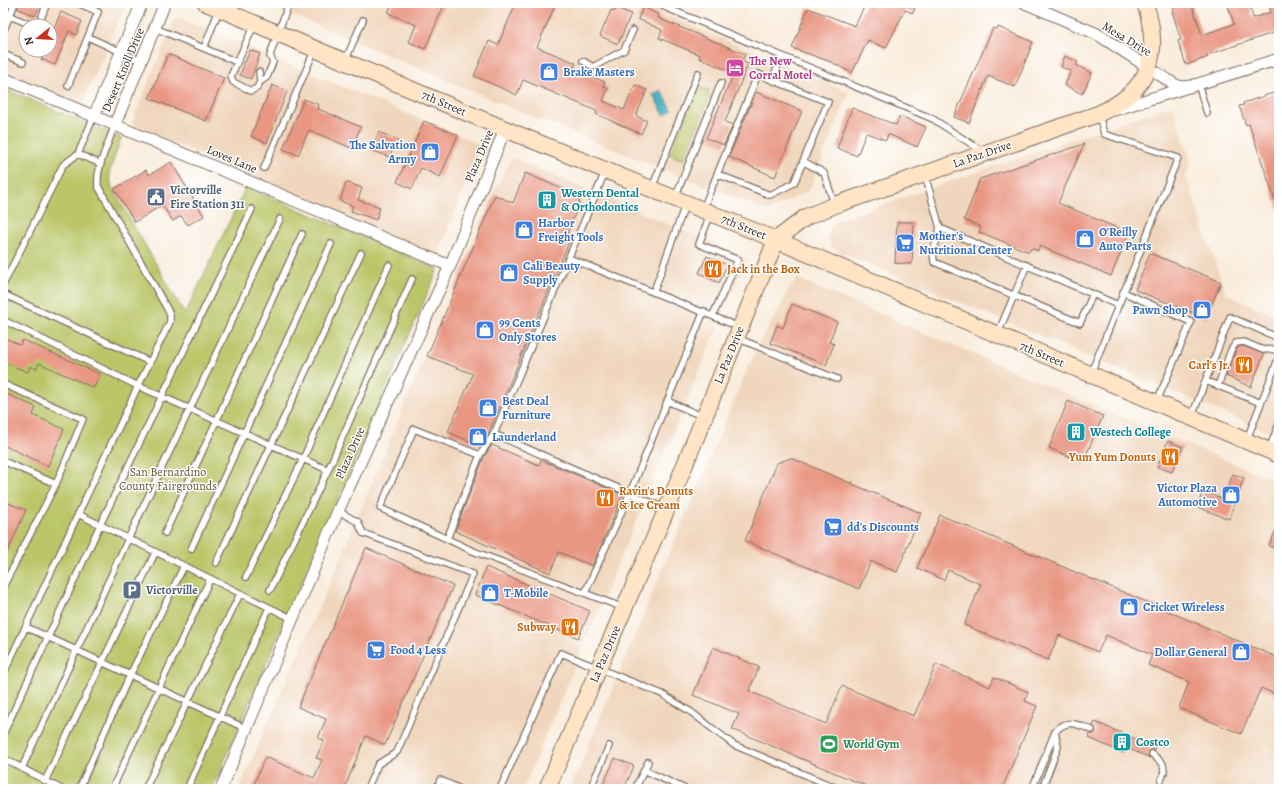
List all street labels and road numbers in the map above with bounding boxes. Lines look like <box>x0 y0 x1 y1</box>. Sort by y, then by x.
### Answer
street label: Mesa Drive <box>1099 18 1155 60</box>
street label: Desert Knoll Drive <box>98 25 148 115</box>
street label: 7th Street <box>419 86 469 120</box>
street label: Plaza Drive <box>461 127 497 185</box>
street label: La Paz Drive <box>951 137 1013 171</box>
street label: Loves Lane <box>204 141 260 177</box>
street label: 7th Street <box>719 211 769 243</box>
street label: La Paz Drive <box>710 324 748 386</box>
street label: 7th Street <box>1017 337 1067 371</box>
street label: Plaza Drive <box>331 424 369 482</box>
street label: La Paz Drive <box>586 623 624 685</box>

